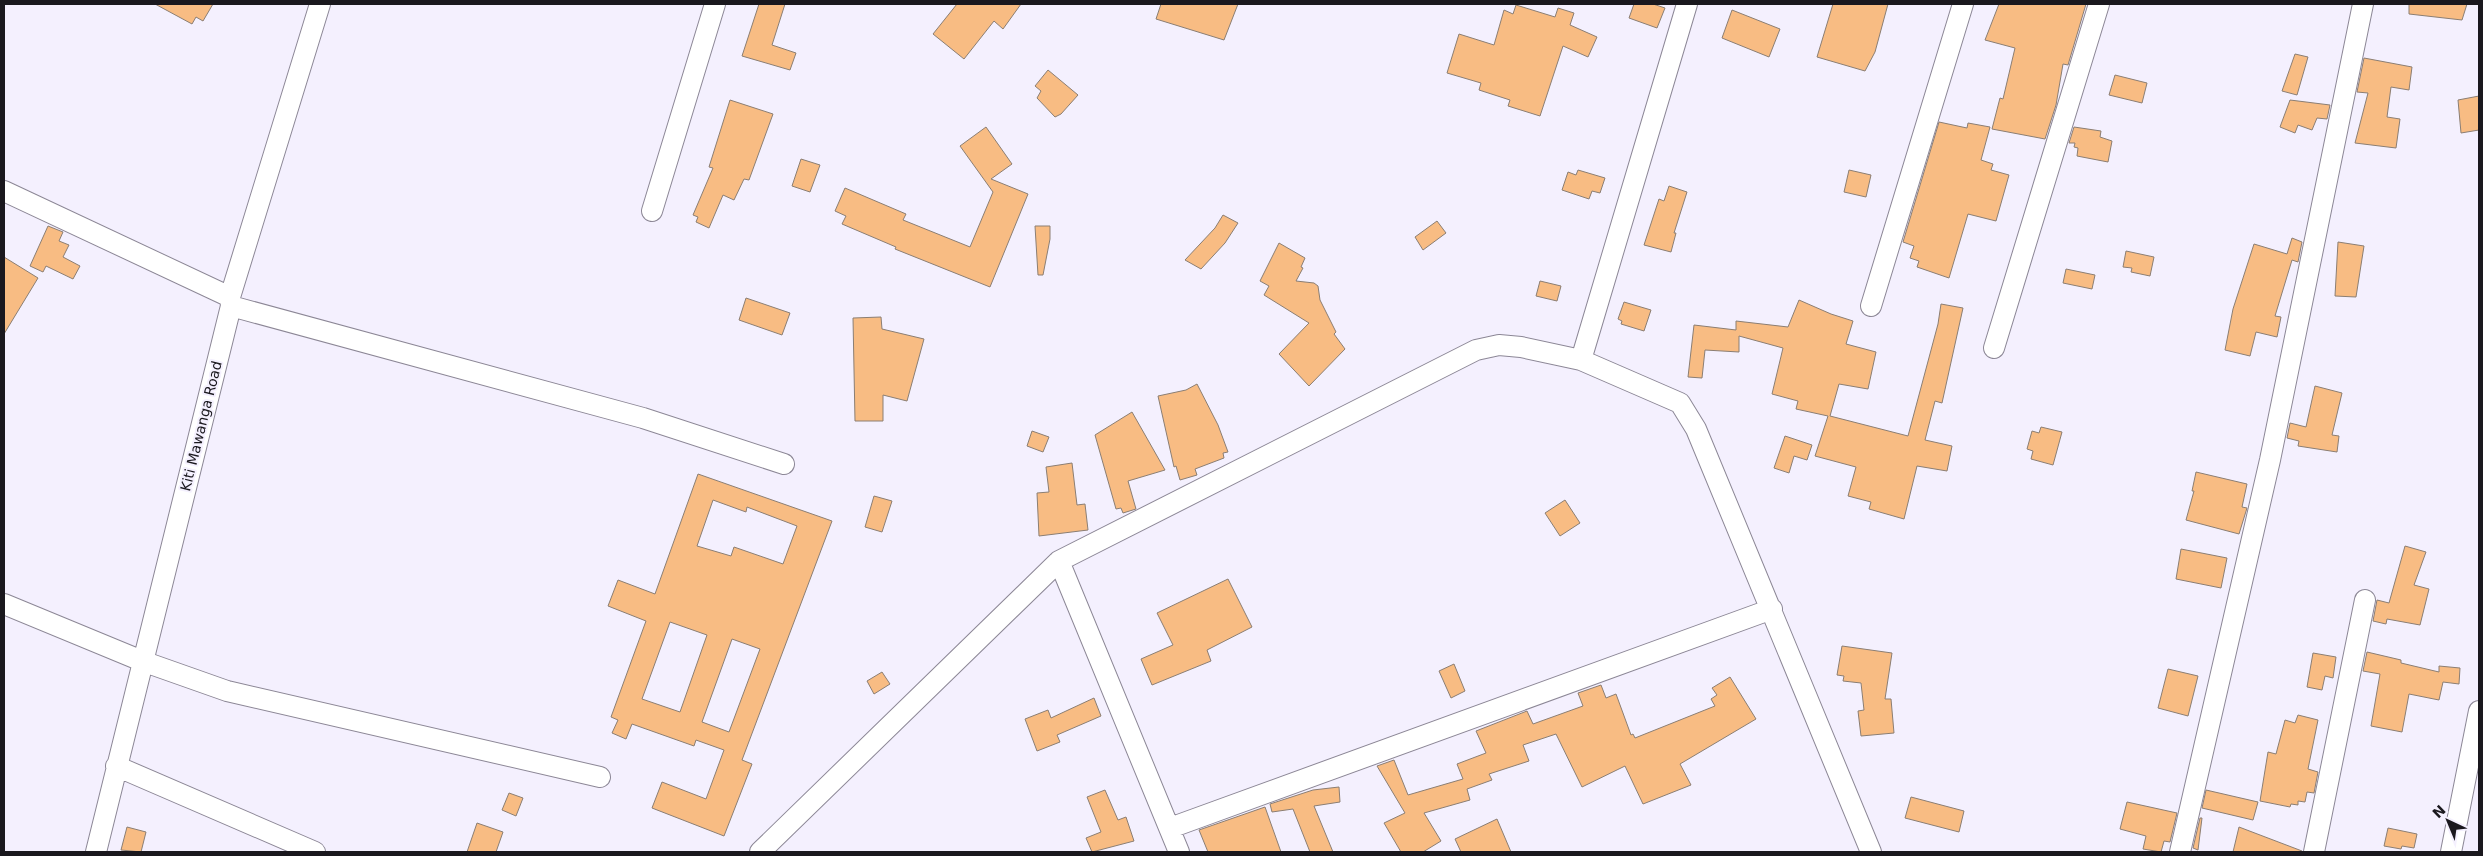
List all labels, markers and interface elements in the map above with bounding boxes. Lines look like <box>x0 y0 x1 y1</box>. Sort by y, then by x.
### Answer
street label: Kiti Mawanga Road <box>177 359 225 493</box>
north arrow <box>2423 796 2473 846</box>
text: N <box>2429 802 2449 821</box>

